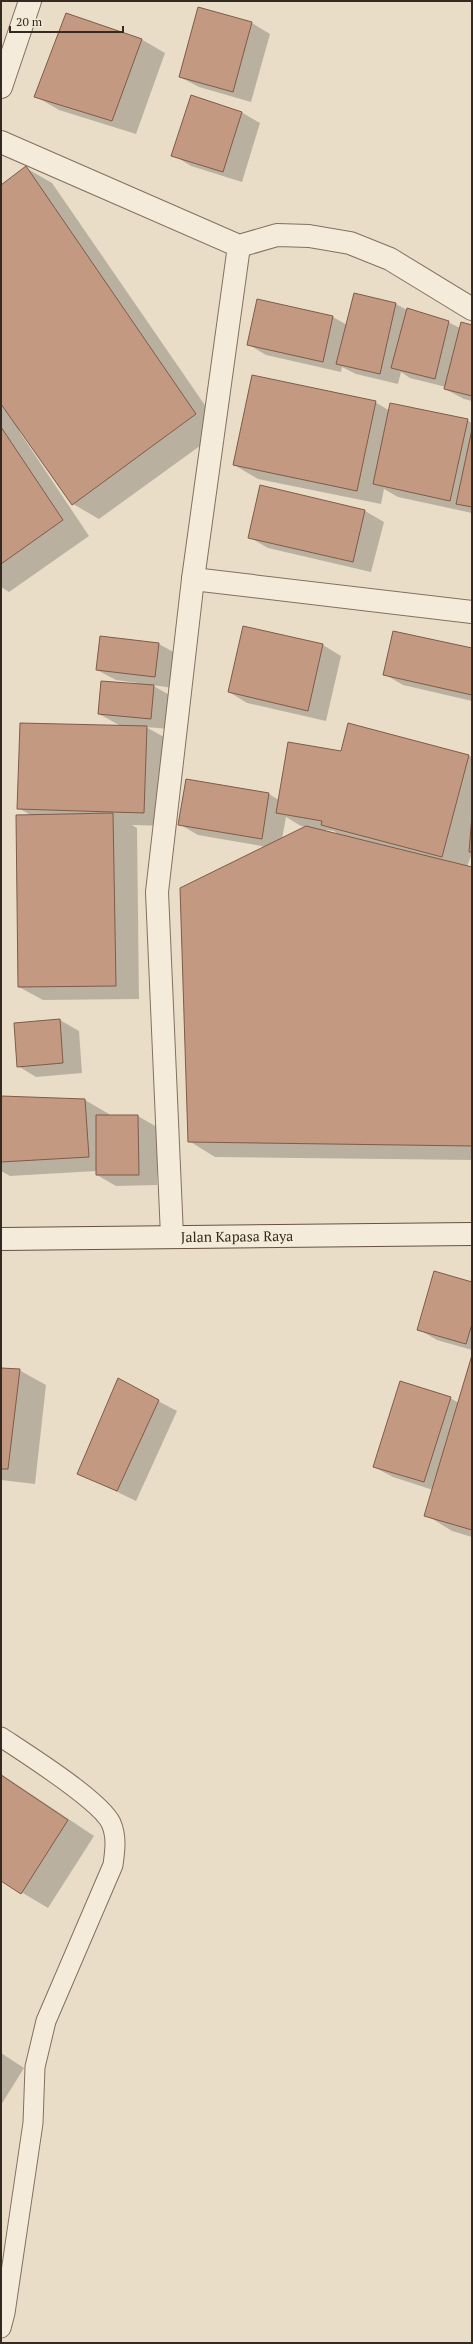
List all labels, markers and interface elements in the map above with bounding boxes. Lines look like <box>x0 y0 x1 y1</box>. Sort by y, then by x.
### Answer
scale bar <box>10 8 123 34</box>
text: 20 m <box>16 14 43 29</box>
street label: Jalan Kapasa Raya <box>181 1226 293 1246</box>

